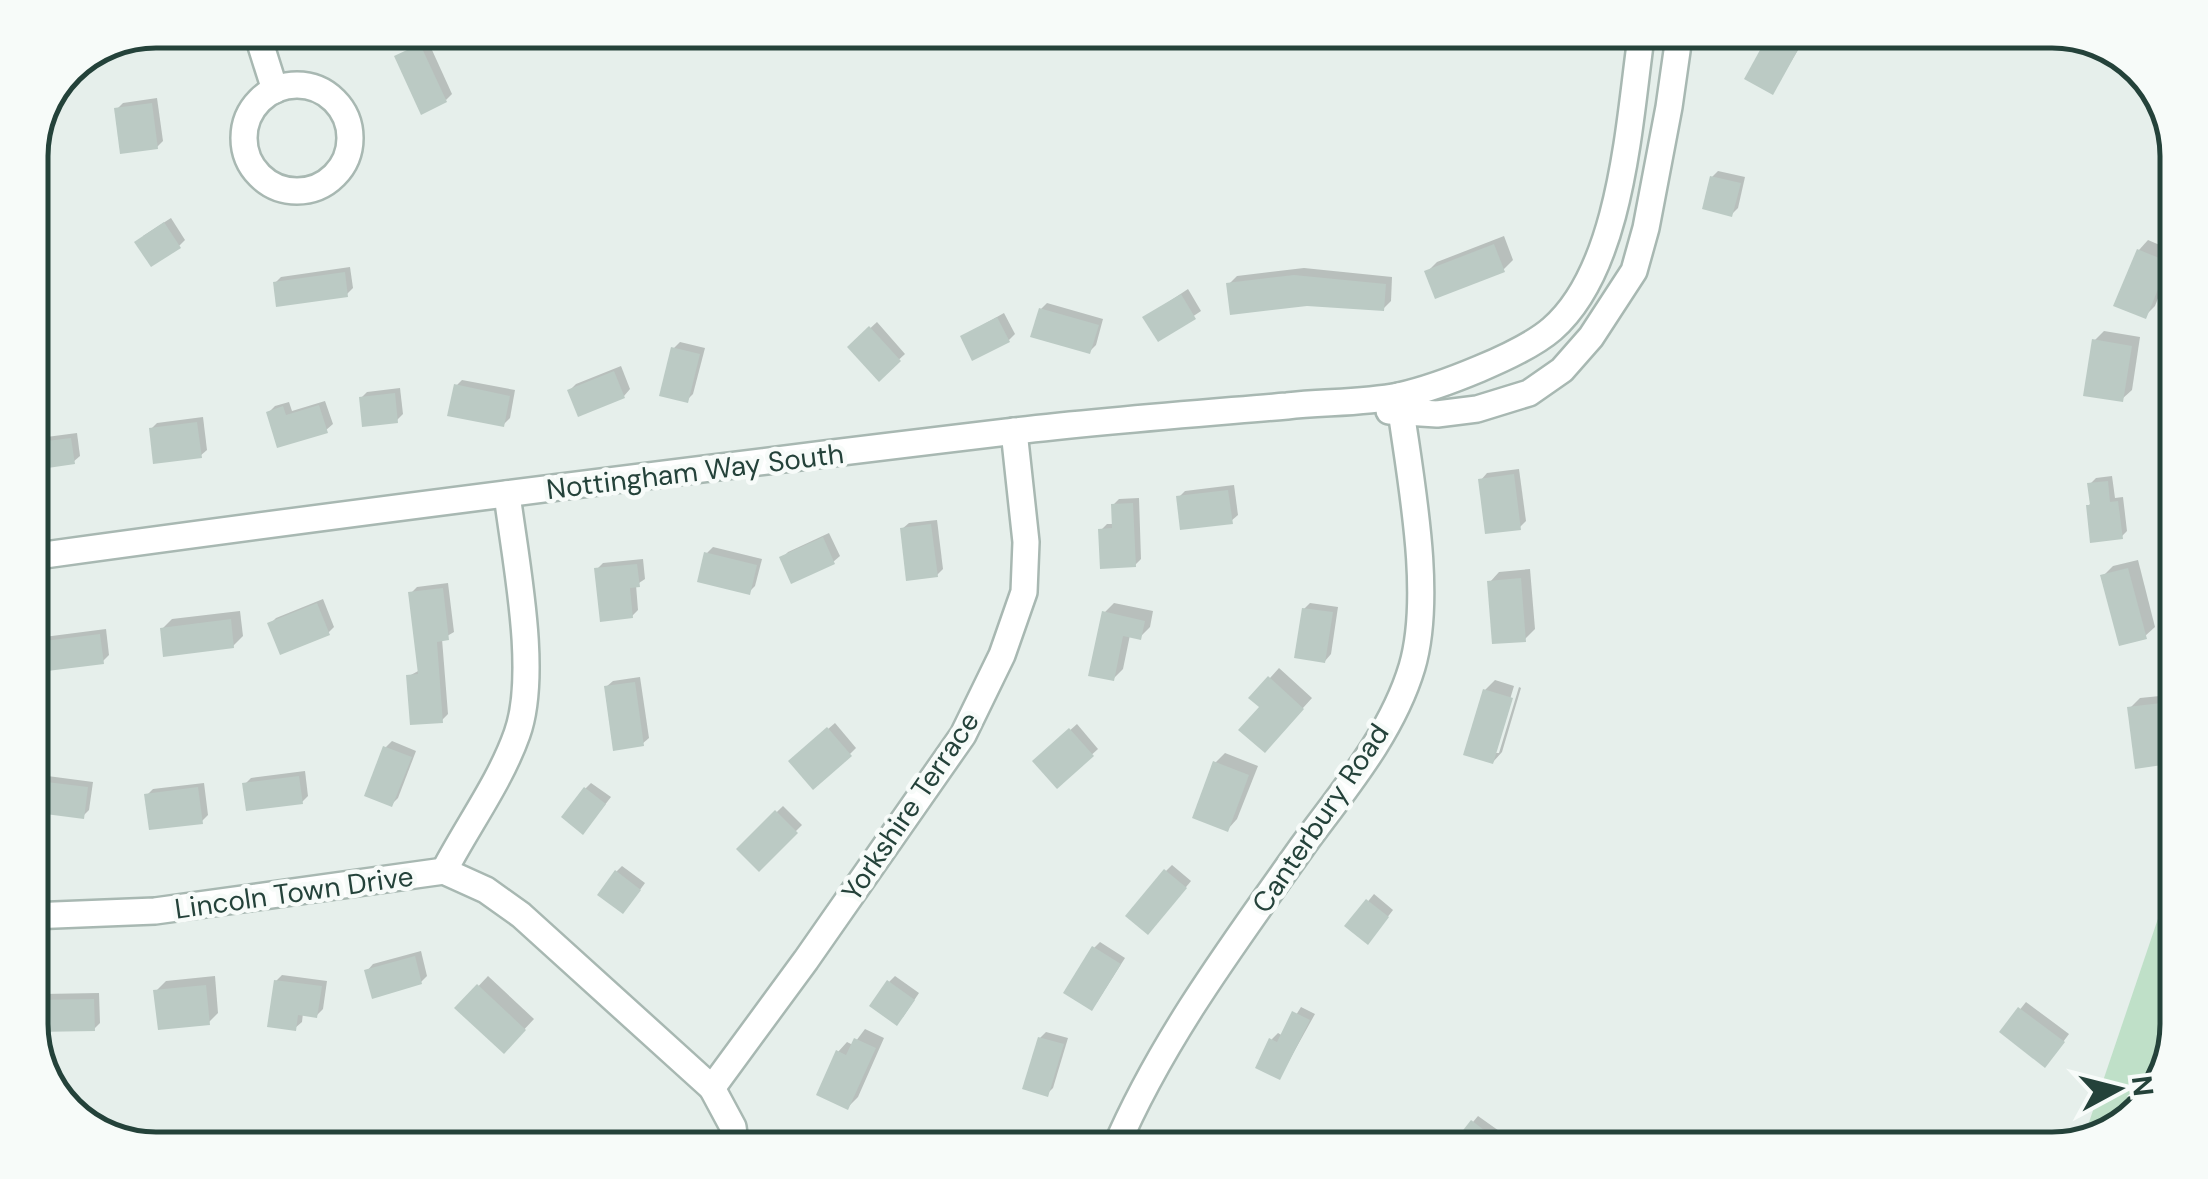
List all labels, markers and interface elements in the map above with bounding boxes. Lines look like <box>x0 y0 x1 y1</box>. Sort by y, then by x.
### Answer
street label: Nottingham Way South <box>544 435 846 508</box>
street label: Yorkshire Terrace <box>833 704 988 908</box>
street label: Canterbury Road <box>1243 717 1397 920</box>
street label: Lincoln Town Drive <box>172 857 416 928</box>
north arrow <box>2068 1039 2168 1139</box>
text: N <box>2123 1074 2162 1098</box>

